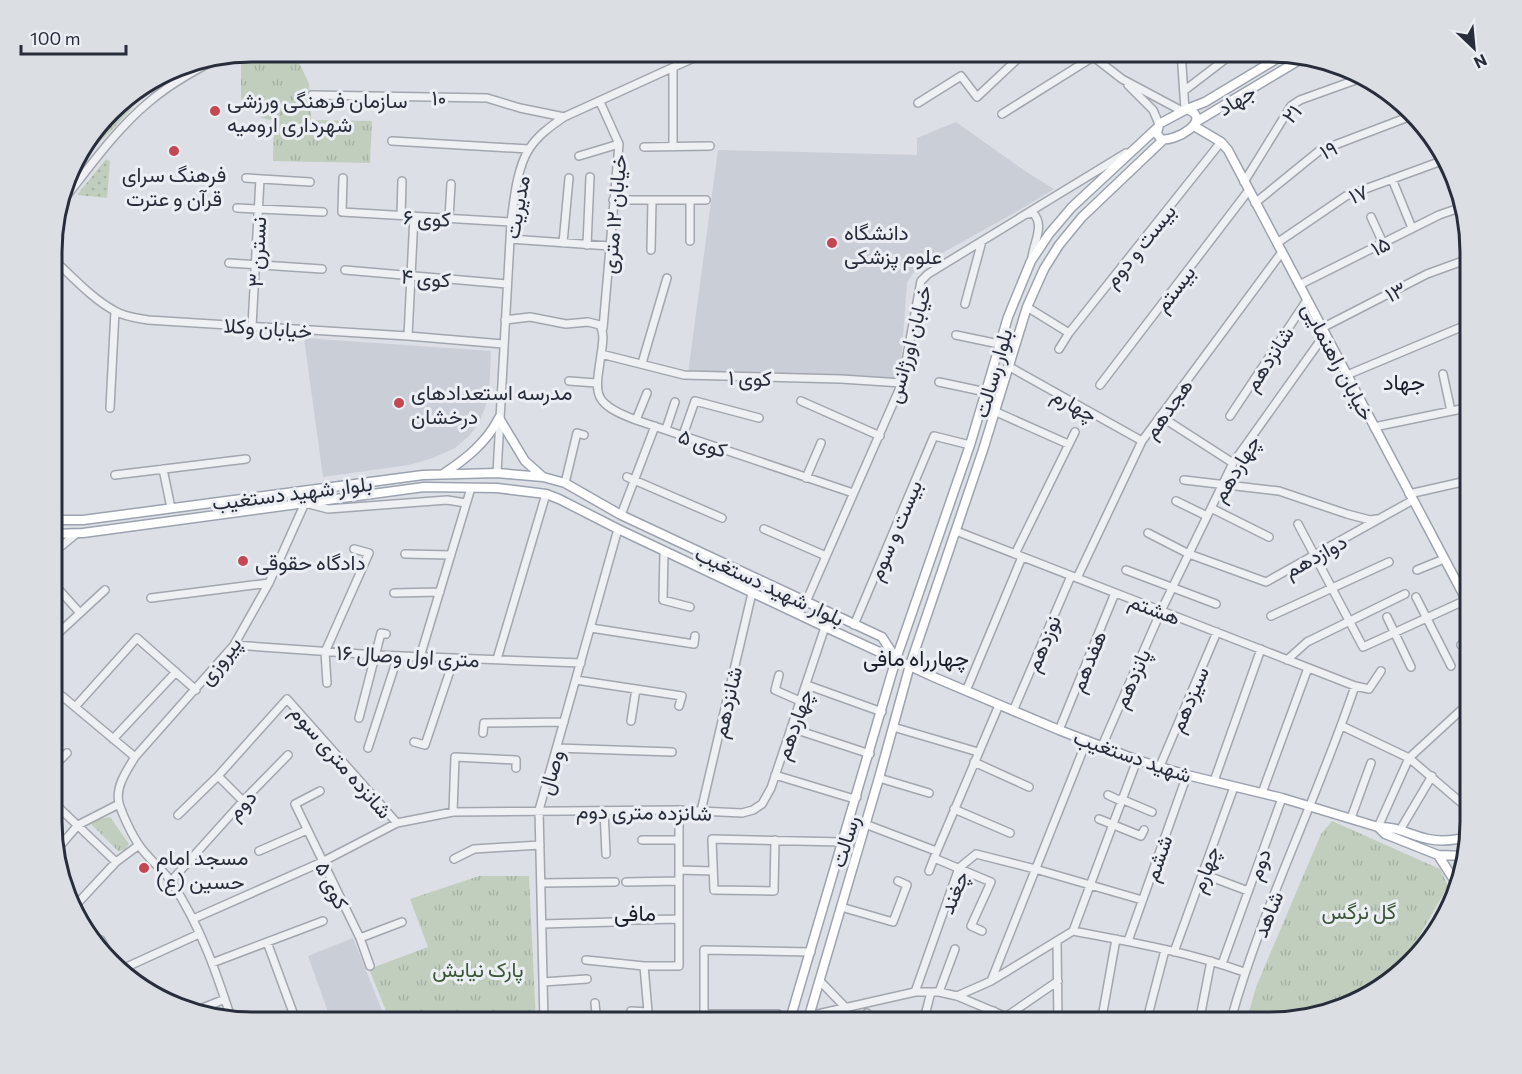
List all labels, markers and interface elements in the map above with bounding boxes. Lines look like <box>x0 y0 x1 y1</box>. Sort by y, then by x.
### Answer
scale bar <box>21 18 126 56</box>
north arrow <box>1444 18 1504 78</box>
text: 100 m <box>30 27 80 49</box>
text: N <box>1471 51 1490 73</box>
street label: جهاد <box>1212 78 1261 122</box>
street label: ۱۰ <box>431 84 447 110</box>
place label: سازمان فرهنگی ورزشی شهرداری ارومیه <box>227 87 408 138</box>
street label: ۲۱ <box>1276 98 1306 128</box>
marker: سازمان فرهنگی ورزشی شهرداری ارومیه <box>208 104 222 118</box>
street label: ۱۹ <box>1315 134 1341 164</box>
marker: فرهنگ سرای قرآن و عترت <box>167 144 181 158</box>
street label: خیابان ۱۲ متری <box>595 153 633 275</box>
place label: فرهنگ سرای قرآن و عترت <box>122 161 226 212</box>
street label: مدیریت <box>498 173 536 241</box>
street label: ۱۷ <box>1345 178 1371 208</box>
street label: بیست و دوم <box>1098 198 1183 294</box>
street label: کوی ۶ <box>402 203 451 233</box>
street label: نسترن ۳ <box>242 216 272 288</box>
place label: دانشگاه علوم پزشکی <box>844 219 942 271</box>
street label: ۱۵ <box>1366 230 1394 260</box>
marker: دانشگاه علوم پزشکی <box>825 236 839 250</box>
street label: بیستم <box>1148 260 1202 318</box>
street label: کوی ۴ <box>400 262 452 294</box>
street label: ۱۳ <box>1380 275 1410 307</box>
street label: خیابان اورژانس <box>880 282 938 406</box>
street label: خیابان راهنمایی <box>1296 298 1381 425</box>
street label: خیابان وکلا <box>223 311 313 345</box>
street label: شانزدهم <box>1238 321 1301 397</box>
street label: بلوار رسالت <box>967 326 1019 421</box>
street label: کوی ۱ <box>728 364 772 392</box>
district label: جهاد <box>1383 368 1425 396</box>
street label: هجدهم <box>1137 373 1200 445</box>
place label: مدرسه استعدادهای درخشان <box>411 379 572 430</box>
street label: چهارم <box>1046 381 1102 429</box>
marker: مدرسه استعدادهای درخشان <box>392 396 406 410</box>
street label: کوی ۵ <box>675 422 731 464</box>
street label: چهاردهم <box>1205 430 1267 507</box>
street label: بلوار شهید دستغیب <box>210 470 374 516</box>
street label: بیست و سوم <box>862 476 929 585</box>
street label: دوازدهم <box>1279 528 1352 585</box>
street label: بلوار شهید دستغیب <box>691 540 848 632</box>
place label: دادگاه حقوقی <box>255 549 365 576</box>
marker: دادگاه حقوقی <box>236 554 250 568</box>
street label: هشتم <box>1125 587 1184 632</box>
street label: نوزدهم <box>1019 611 1068 676</box>
street label: هفدهم <box>1063 627 1113 697</box>
street label: پیروزی <box>192 631 248 691</box>
street label: ۱۶ متری اول وصال <box>336 639 480 673</box>
district label: چهارراه مافی <box>863 644 969 673</box>
street label: پانزدهم <box>1107 644 1158 713</box>
street label: سیزدهم <box>1163 662 1216 737</box>
street label: شانزدهم <box>706 664 749 741</box>
street label: چهاردهم <box>769 685 820 764</box>
street label: شانزده متری سوم <box>284 699 398 825</box>
street label: شهید دستغیب <box>1070 723 1195 789</box>
street label: وصال <box>532 747 570 798</box>
street label: دوم <box>221 784 263 826</box>
street label: شانزده متری دوم <box>576 797 712 828</box>
street label: رسالت <box>824 812 866 871</box>
street label: ششم <box>1137 831 1179 886</box>
street label: چهارم <box>1184 842 1227 897</box>
place label: مسجد امام حسین (ع) <box>156 844 248 896</box>
street label: دوم <box>1241 845 1278 884</box>
street label: کوی ۵ <box>309 857 355 914</box>
marker: مسجد امام حسین (ع) <box>137 861 151 875</box>
street label: چغند <box>933 867 976 918</box>
street label: شاهد <box>1246 887 1288 941</box>
park label: گل نرگس <box>1322 898 1396 925</box>
district label: مافی <box>614 899 656 927</box>
park label: پارک نیایش <box>432 956 524 984</box>

